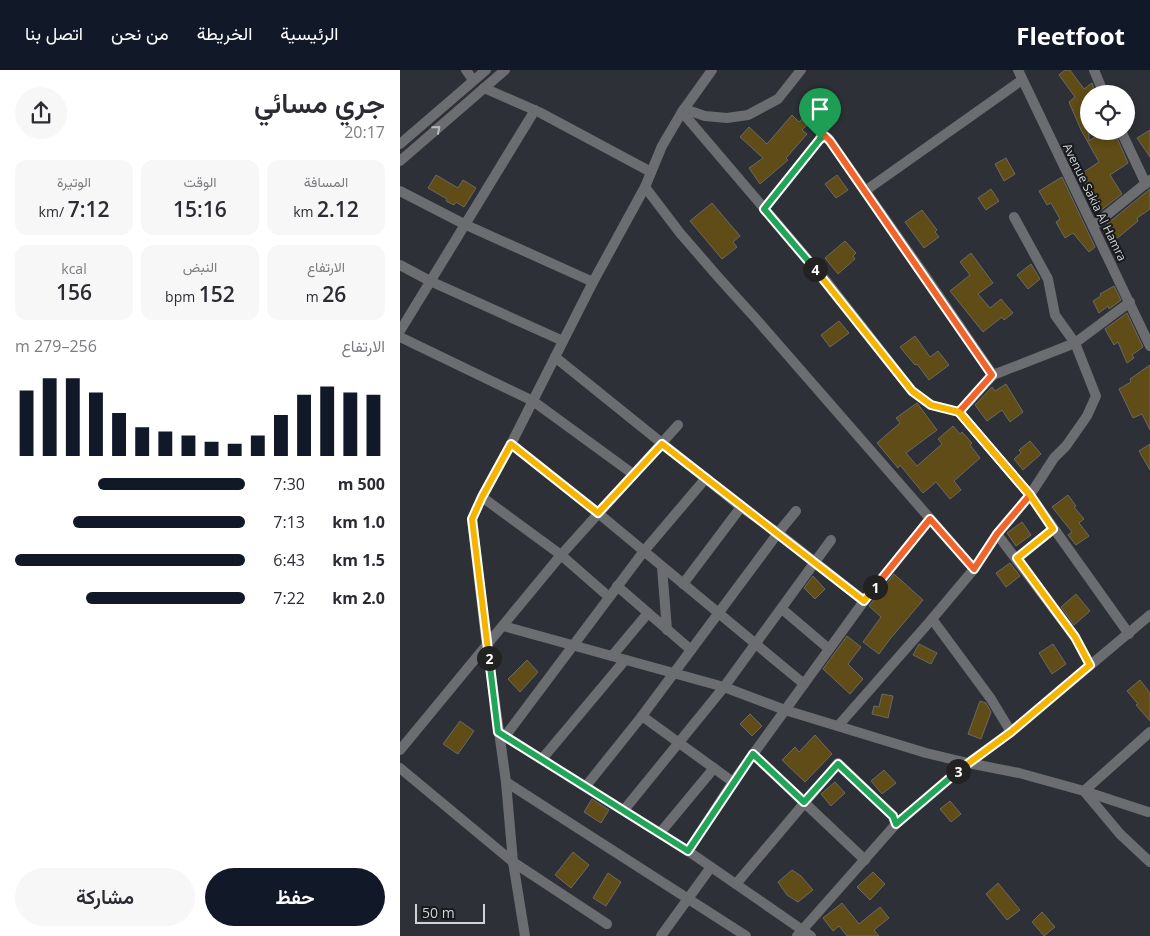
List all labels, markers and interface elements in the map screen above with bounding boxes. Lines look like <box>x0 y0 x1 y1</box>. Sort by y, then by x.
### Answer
text: Fleetfoot <box>1016 19 1125 52</box>
text: اتصل بنا <box>25 21 83 45</box>
text: من نحن <box>111 21 169 45</box>
text: الخريطة <box>197 21 252 45</box>
text: الرئيسية <box>280 21 339 45</box>
text: جري مسائي <box>254 83 385 121</box>
map controls <box>1080 85 1135 140</box>
button: locate <box>1080 85 1135 140</box>
button: share <box>15 87 67 139</box>
pin <box>799 88 841 139</box>
icon: arrive <box>806 95 834 123</box>
text: 20:17 <box>344 121 385 143</box>
one-way arrow <box>431 126 440 135</box>
street label: Avenue Sakia Al Hamra <box>1059 140 1131 264</box>
text: الوتيرة <box>57 172 91 191</box>
text: الوقت <box>184 172 216 191</box>
text: المسافة <box>304 172 348 191</box>
text: 7:12 <box>68 195 109 223</box>
text: 15:16 <box>173 195 227 223</box>
text: 2.12 <box>317 195 359 223</box>
text: /km <box>39 202 68 221</box>
text: km <box>293 202 317 221</box>
pin: 4 <box>802 256 828 282</box>
text: النبض <box>183 257 217 276</box>
text: الارتفاع <box>307 257 345 276</box>
text: kcal <box>61 259 87 278</box>
text: 4 <box>811 260 820 279</box>
text: 156 <box>56 278 92 306</box>
text: 152 <box>199 280 235 308</box>
text: 26 <box>322 280 346 308</box>
text: bpm <box>165 287 199 306</box>
text: m <box>306 287 322 306</box>
text: 256–279 m <box>15 335 97 357</box>
text: الارتفاع <box>342 335 385 357</box>
text: 7:30 <box>273 473 305 495</box>
text: 500 m <box>338 473 385 495</box>
text: 7:13 <box>273 511 305 533</box>
text: 1.0 km <box>332 511 385 533</box>
text: 6:43 <box>273 549 305 571</box>
text: 1.5 km <box>332 549 385 571</box>
pin: 1 <box>862 574 888 600</box>
text: 1 <box>871 578 880 597</box>
text: 7:22 <box>273 587 305 609</box>
text: 2.0 km <box>332 587 385 609</box>
pin: 2 <box>476 646 502 670</box>
text: 2 <box>485 649 494 668</box>
pin: 3 <box>946 758 970 784</box>
text: 3 <box>954 762 963 781</box>
button: مشاركة <box>15 868 195 926</box>
button: حفظ <box>205 868 385 926</box>
scale bar <box>415 901 485 924</box>
text: 50 m <box>422 903 455 922</box>

